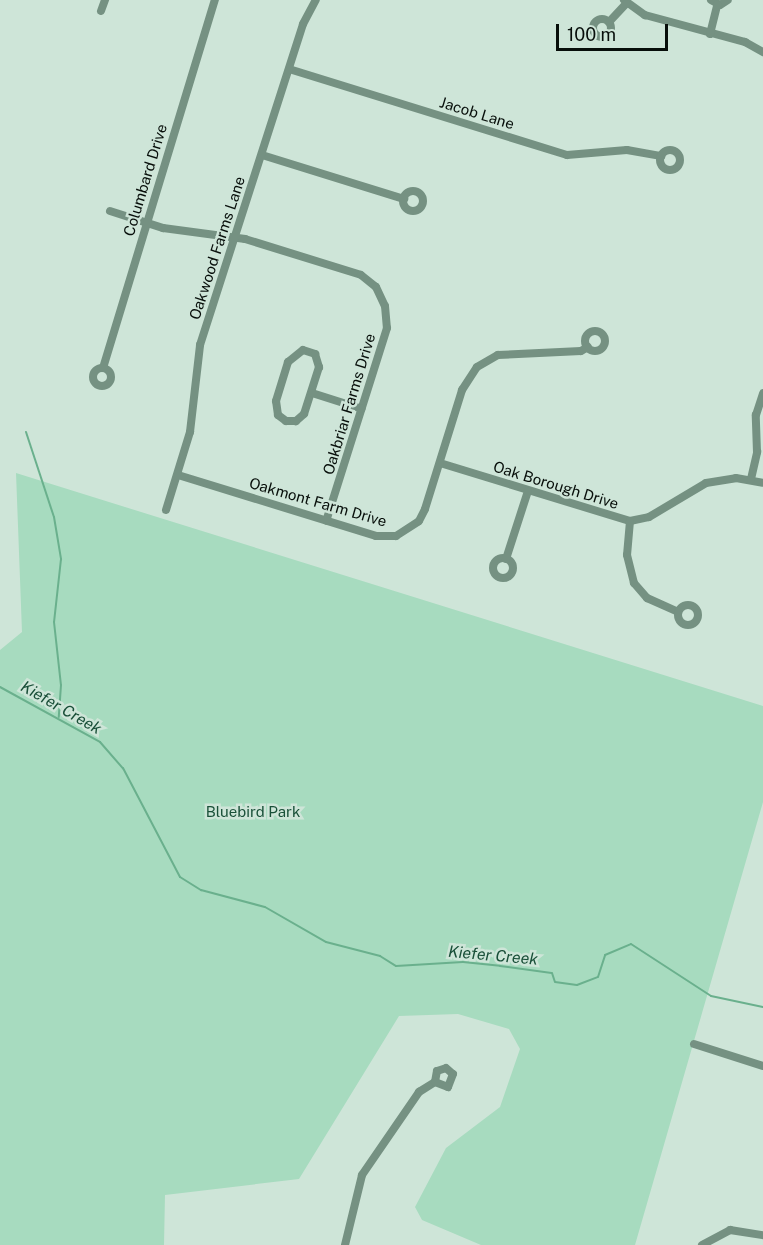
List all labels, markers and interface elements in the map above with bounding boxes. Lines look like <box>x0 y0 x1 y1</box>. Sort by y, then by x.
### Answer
scale bar <box>559 12 672 50</box>
text: 100 m <box>567 24 616 45</box>
street label: Jacob Lane <box>437 93 517 133</box>
street label: Columbard Drive <box>119 122 171 238</box>
street label: Oakwood Farms Lane <box>185 174 249 322</box>
street label: Oakbriar Farms Drive <box>319 331 379 477</box>
street label: Oak Borough Drive <box>491 457 621 513</box>
street label: Oakmont Farm Drive <box>247 474 389 530</box>
water label: Kiefer Creek <box>17 677 105 739</box>
park label: Bluebird Park <box>206 803 300 821</box>
water label: Kiefer Creek <box>447 943 539 969</box>

